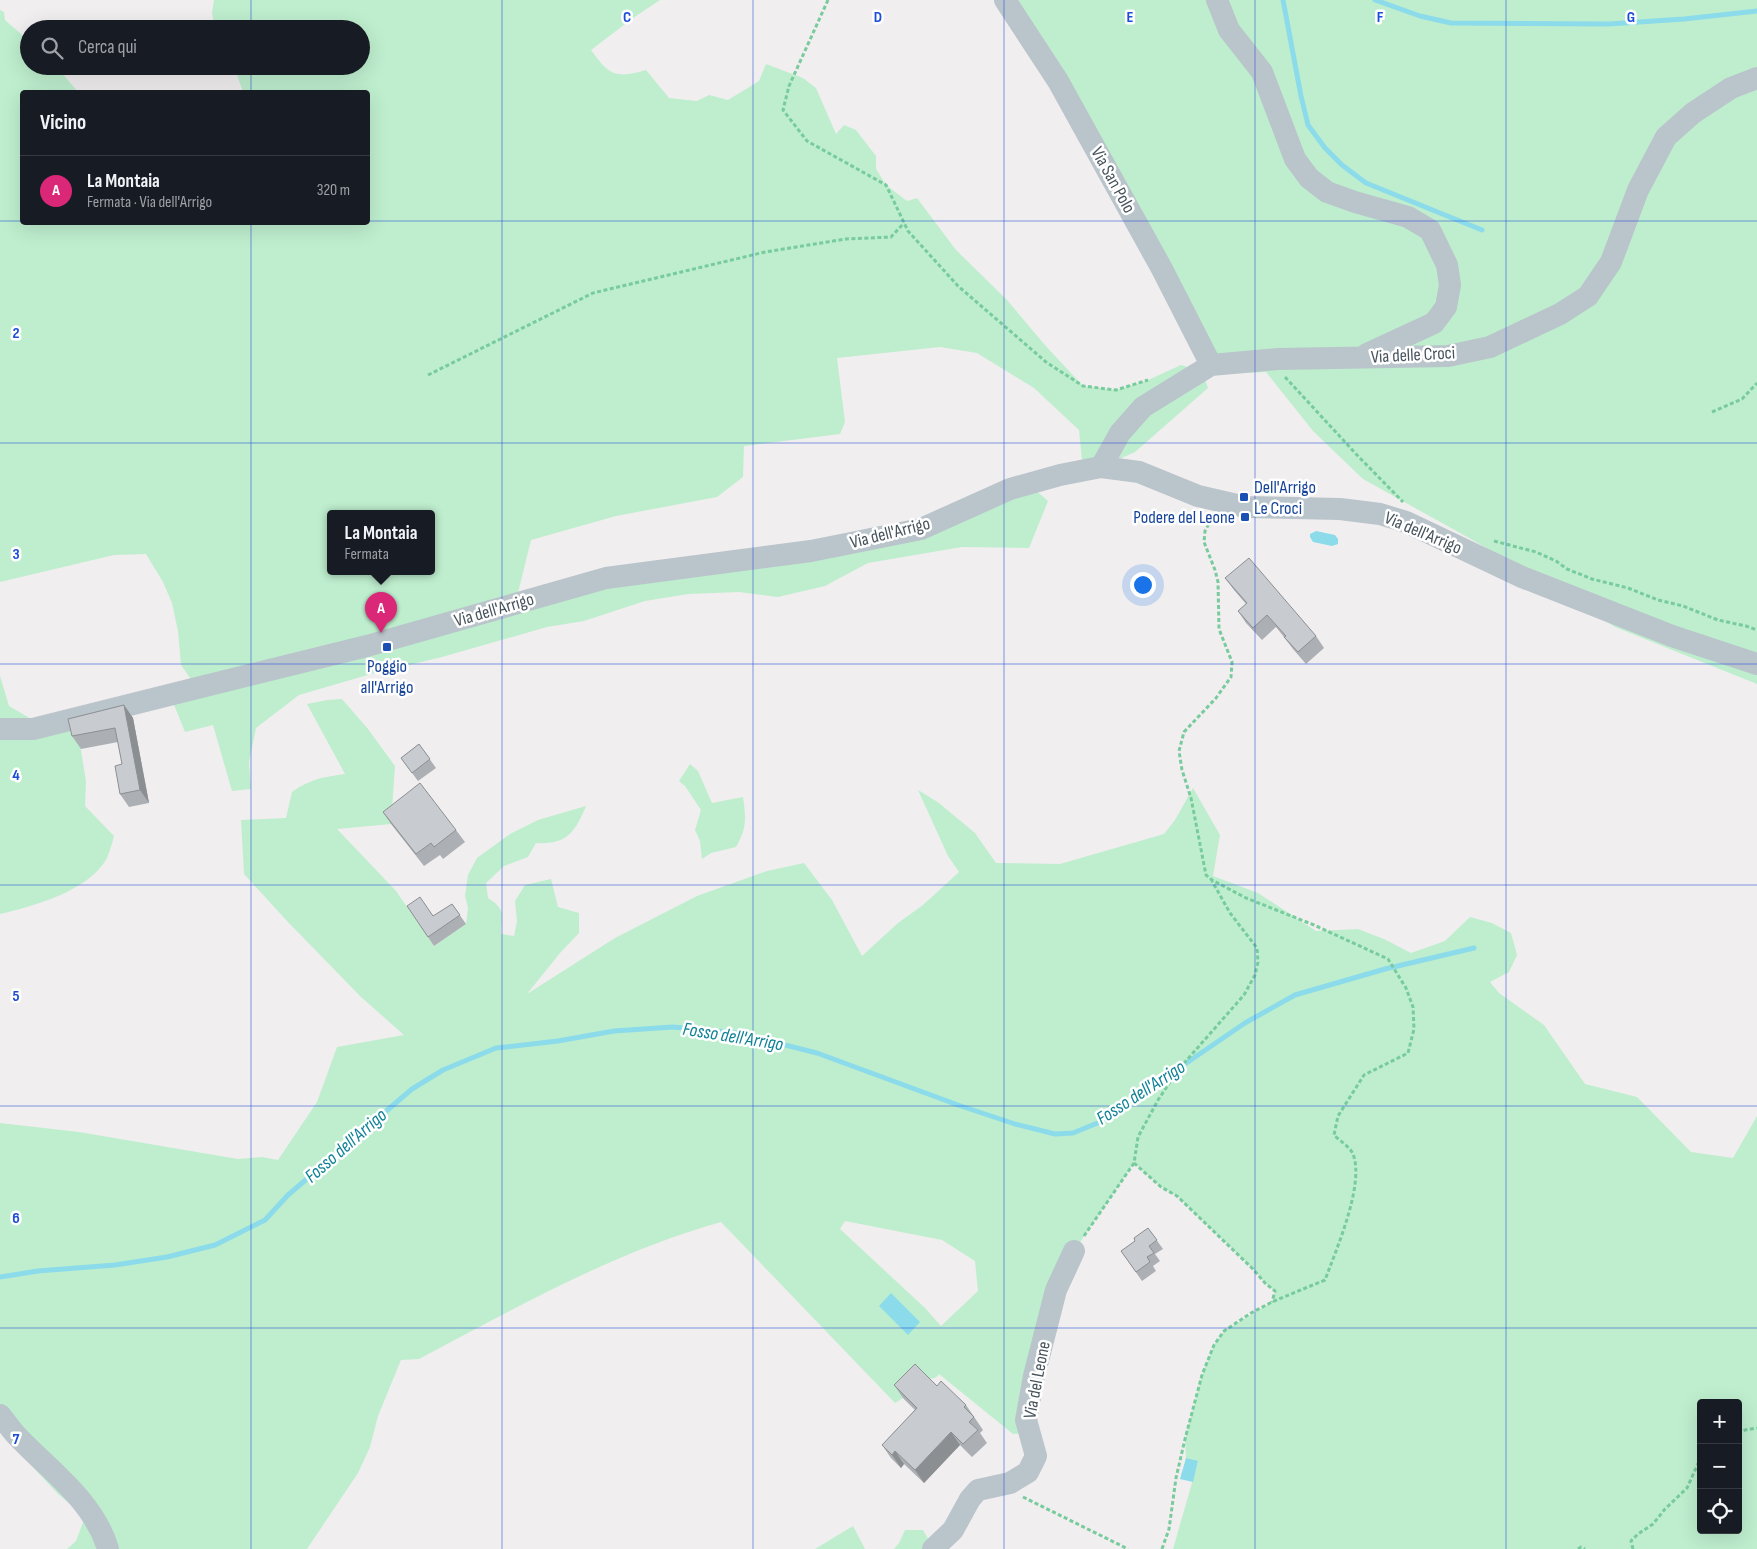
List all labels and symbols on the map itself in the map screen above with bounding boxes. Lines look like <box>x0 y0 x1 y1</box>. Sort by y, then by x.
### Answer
text: C <box>623 8 631 27</box>
text: D <box>874 8 882 27</box>
text: E <box>1127 8 1134 27</box>
text: F <box>1377 8 1384 27</box>
text: G <box>1627 8 1635 27</box>
street label: Via San Polo <box>1086 143 1140 217</box>
text: 2 <box>12 324 20 343</box>
street label: Via delle Croci <box>1370 342 1456 368</box>
place label: Dell'Arrigo Le Croci <box>1254 477 1316 519</box>
marker: Dell'Arrigo Le Croci <box>1238 491 1250 503</box>
place label: Podere del Leone <box>1133 507 1235 528</box>
street label: Via dell'Arrigo <box>1381 507 1465 559</box>
marker: Podere del Leone <box>1239 511 1251 523</box>
street label: Via dell'Arrigo <box>848 513 932 553</box>
text: 3 <box>12 545 20 564</box>
your location <box>1130 572 1156 598</box>
street label: Via dell'Arrigo <box>452 589 536 631</box>
pin: A <box>365 592 397 633</box>
marker: Poggio all'Arrigo <box>381 641 393 653</box>
place label: Poggio all'Arrigo <box>361 656 413 698</box>
text: 4 <box>12 766 20 785</box>
text: 5 <box>12 987 20 1006</box>
water label: Fosso dell'Arrigo <box>681 1018 785 1056</box>
water label: Fosso dell'Arrigo <box>1092 1056 1190 1130</box>
water label: Fosso dell'Arrigo <box>300 1104 392 1188</box>
text: 6 <box>12 1209 20 1228</box>
street label: Via del Leone <box>1019 1340 1055 1420</box>
text: 7 <box>13 1430 20 1449</box>

